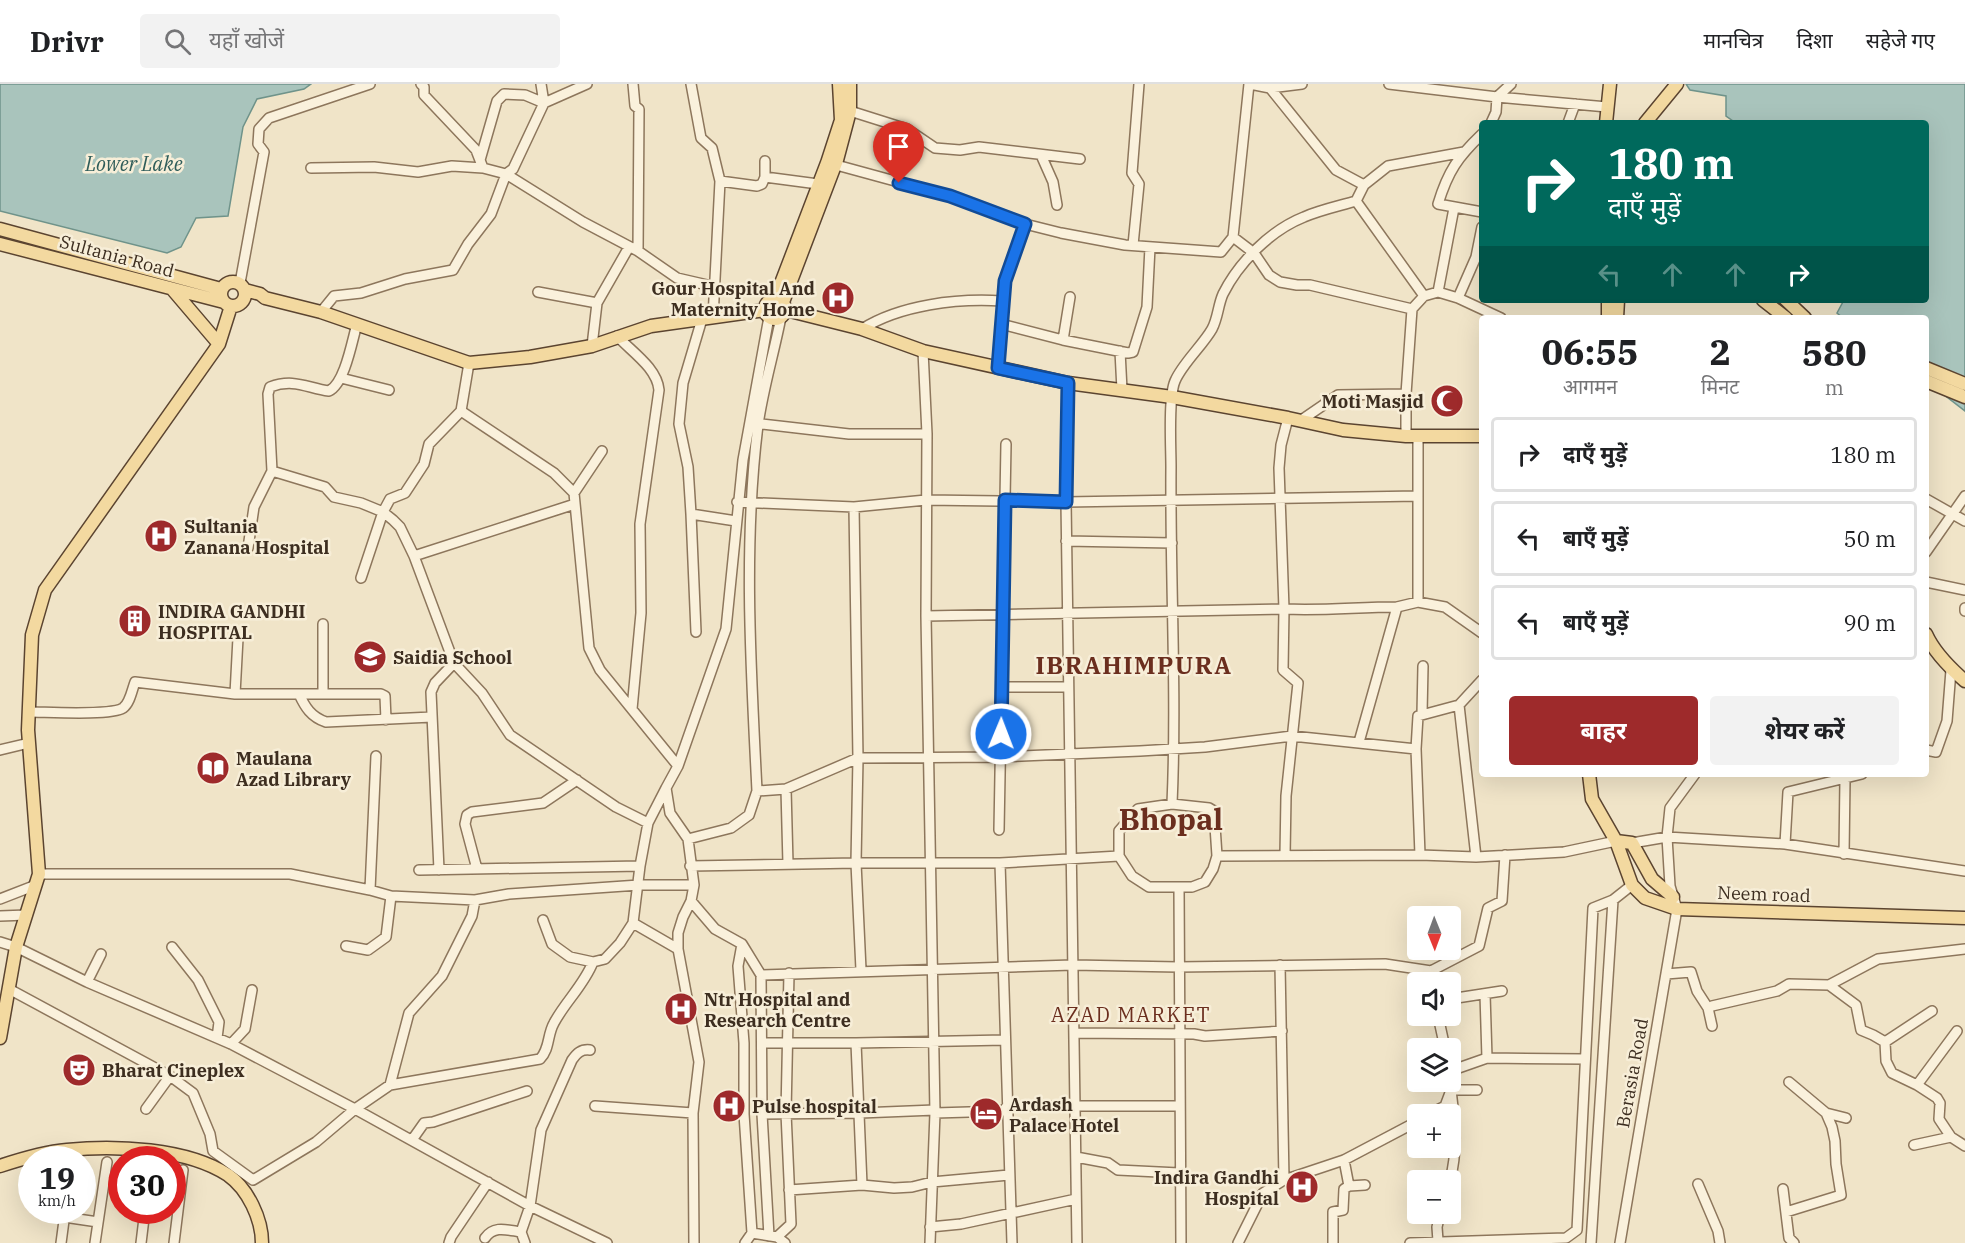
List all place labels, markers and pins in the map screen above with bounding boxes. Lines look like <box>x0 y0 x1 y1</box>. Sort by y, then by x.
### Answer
pin <box>873 121 924 183</box>
place label: Gour Hospital And Maternity Home <box>651 277 815 321</box>
hospital icon: Gour Hospital And Maternity Home <box>820 280 856 316</box>
mosque icon: Moti Masjid <box>1429 383 1465 419</box>
place label: Moti Masjid <box>1322 390 1424 413</box>
place label: Sultania Zanana Hospital <box>184 515 329 559</box>
hospital icon: Sultania Zanana Hospital <box>143 518 179 554</box>
place label: INDIRA GANDHI HOSPITAL <box>158 600 306 644</box>
building icon: INDIRA GANDHI HOSPITAL <box>117 603 153 639</box>
school or university icon: Saidia School <box>352 639 388 675</box>
place label: Saidia School <box>393 646 512 669</box>
place label: Maulana Azad Library <box>236 747 352 791</box>
library icon: Maulana Azad Library <box>195 750 231 786</box>
place label: Ntr Hospital and Research Centre <box>704 988 851 1032</box>
hospital icon: Ntr Hospital and Research Centre <box>663 991 699 1027</box>
theatre icon: Bharat Cineplex <box>61 1052 97 1088</box>
place label: Bharat Cineplex <box>102 1059 245 1082</box>
hospital icon: Pulse hospital <box>711 1088 747 1124</box>
place label: Ardash Palace Hotel <box>1009 1093 1119 1137</box>
place label: Pulse hospital <box>752 1095 877 1118</box>
hotel icon: Ardash Palace Hotel <box>968 1096 1004 1132</box>
place label: Indira Gandhi Hospital <box>1154 1166 1279 1210</box>
hospital icon: Indira Gandhi Hospital <box>1284 1169 1320 1205</box>

